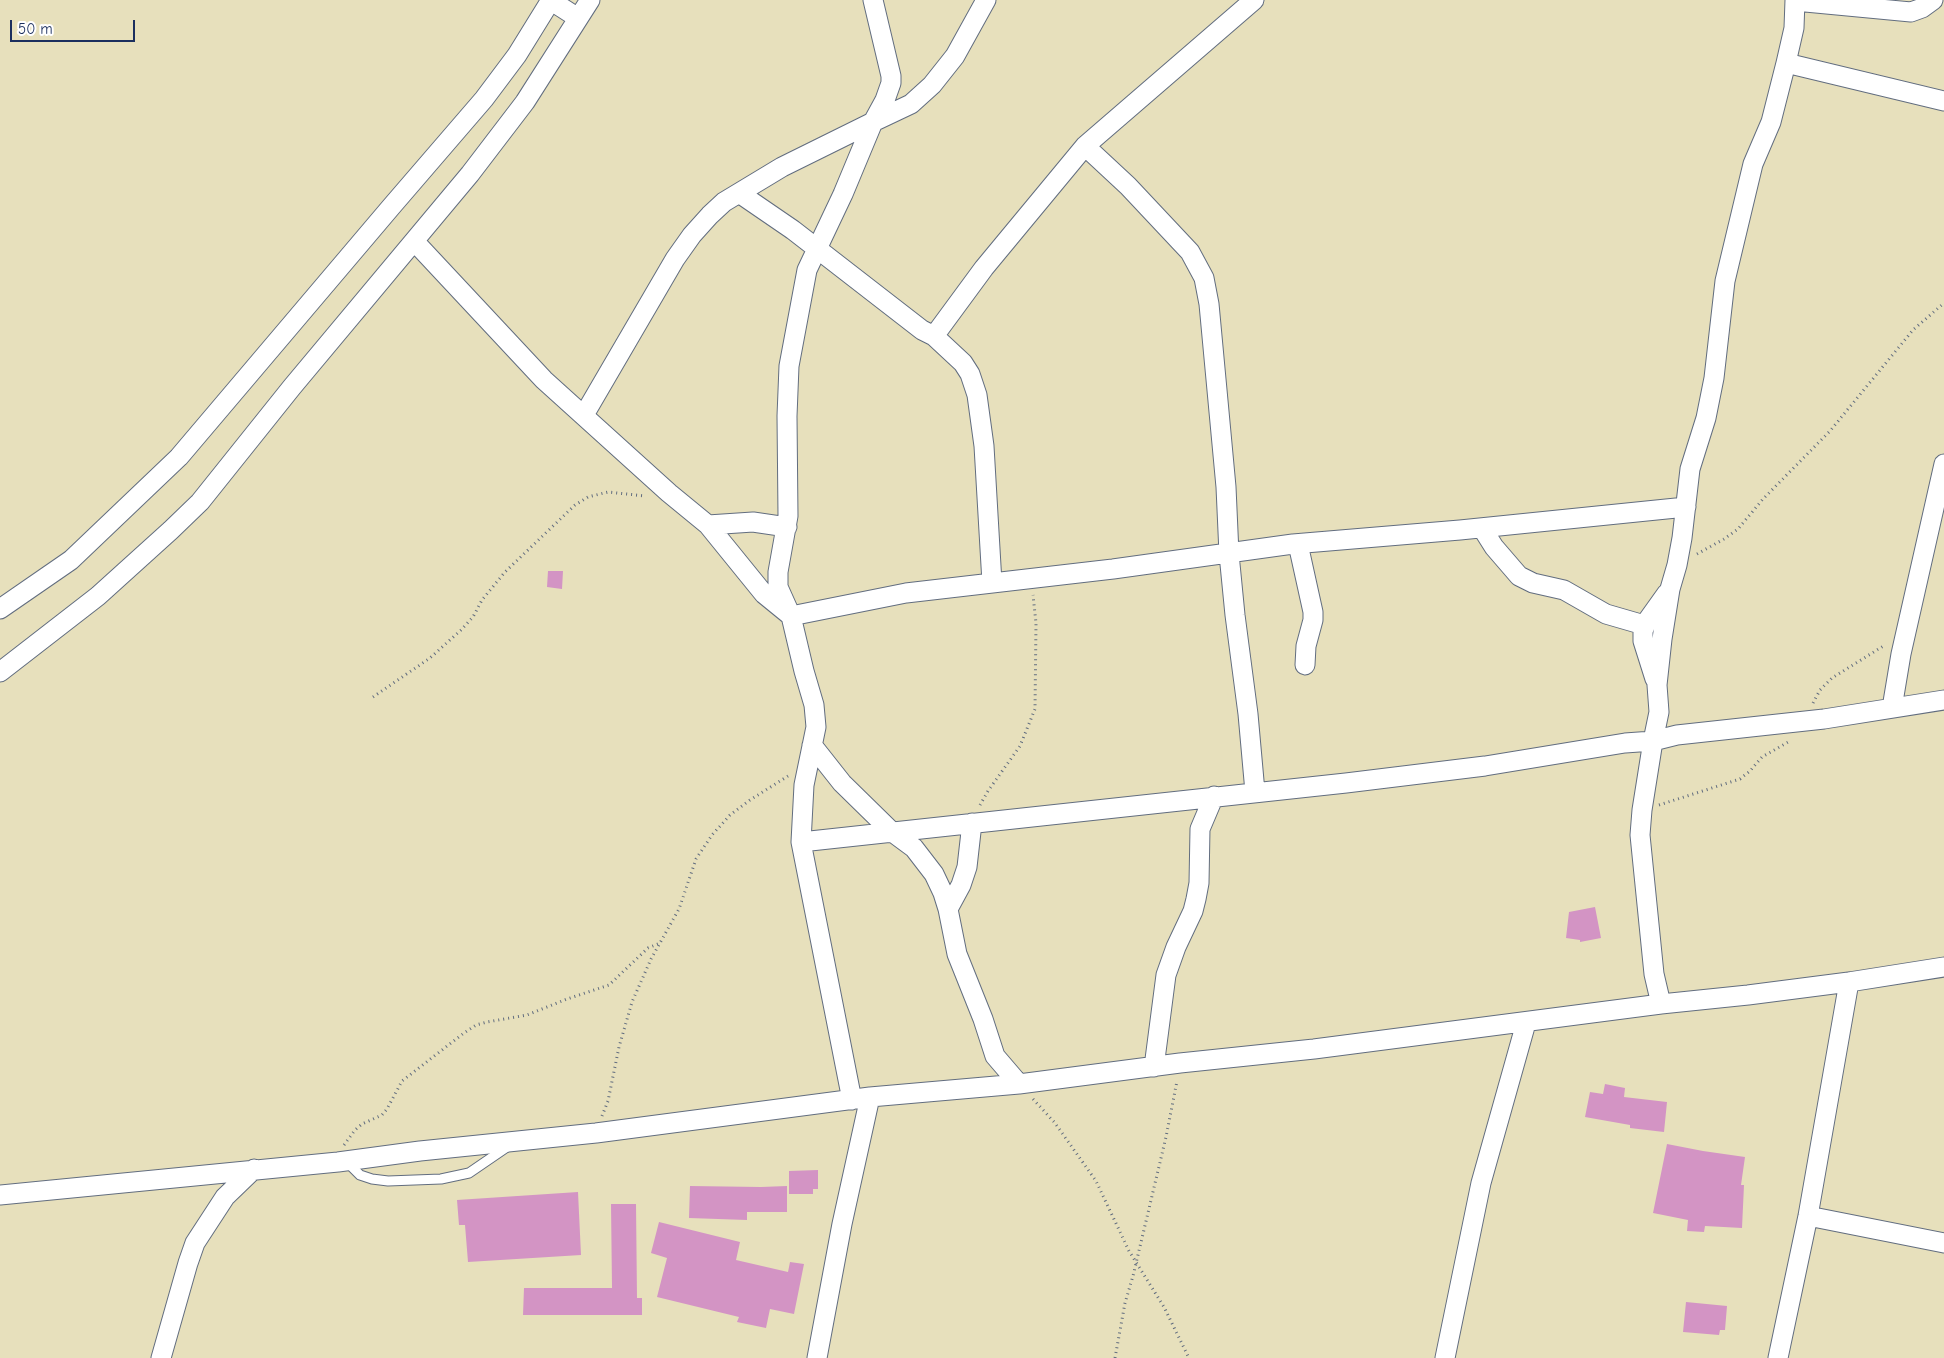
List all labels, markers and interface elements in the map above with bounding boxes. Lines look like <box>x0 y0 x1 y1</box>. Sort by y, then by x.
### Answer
scale bar <box>12 10 138 42</box>
text: 50 m <box>18 20 53 38</box>

